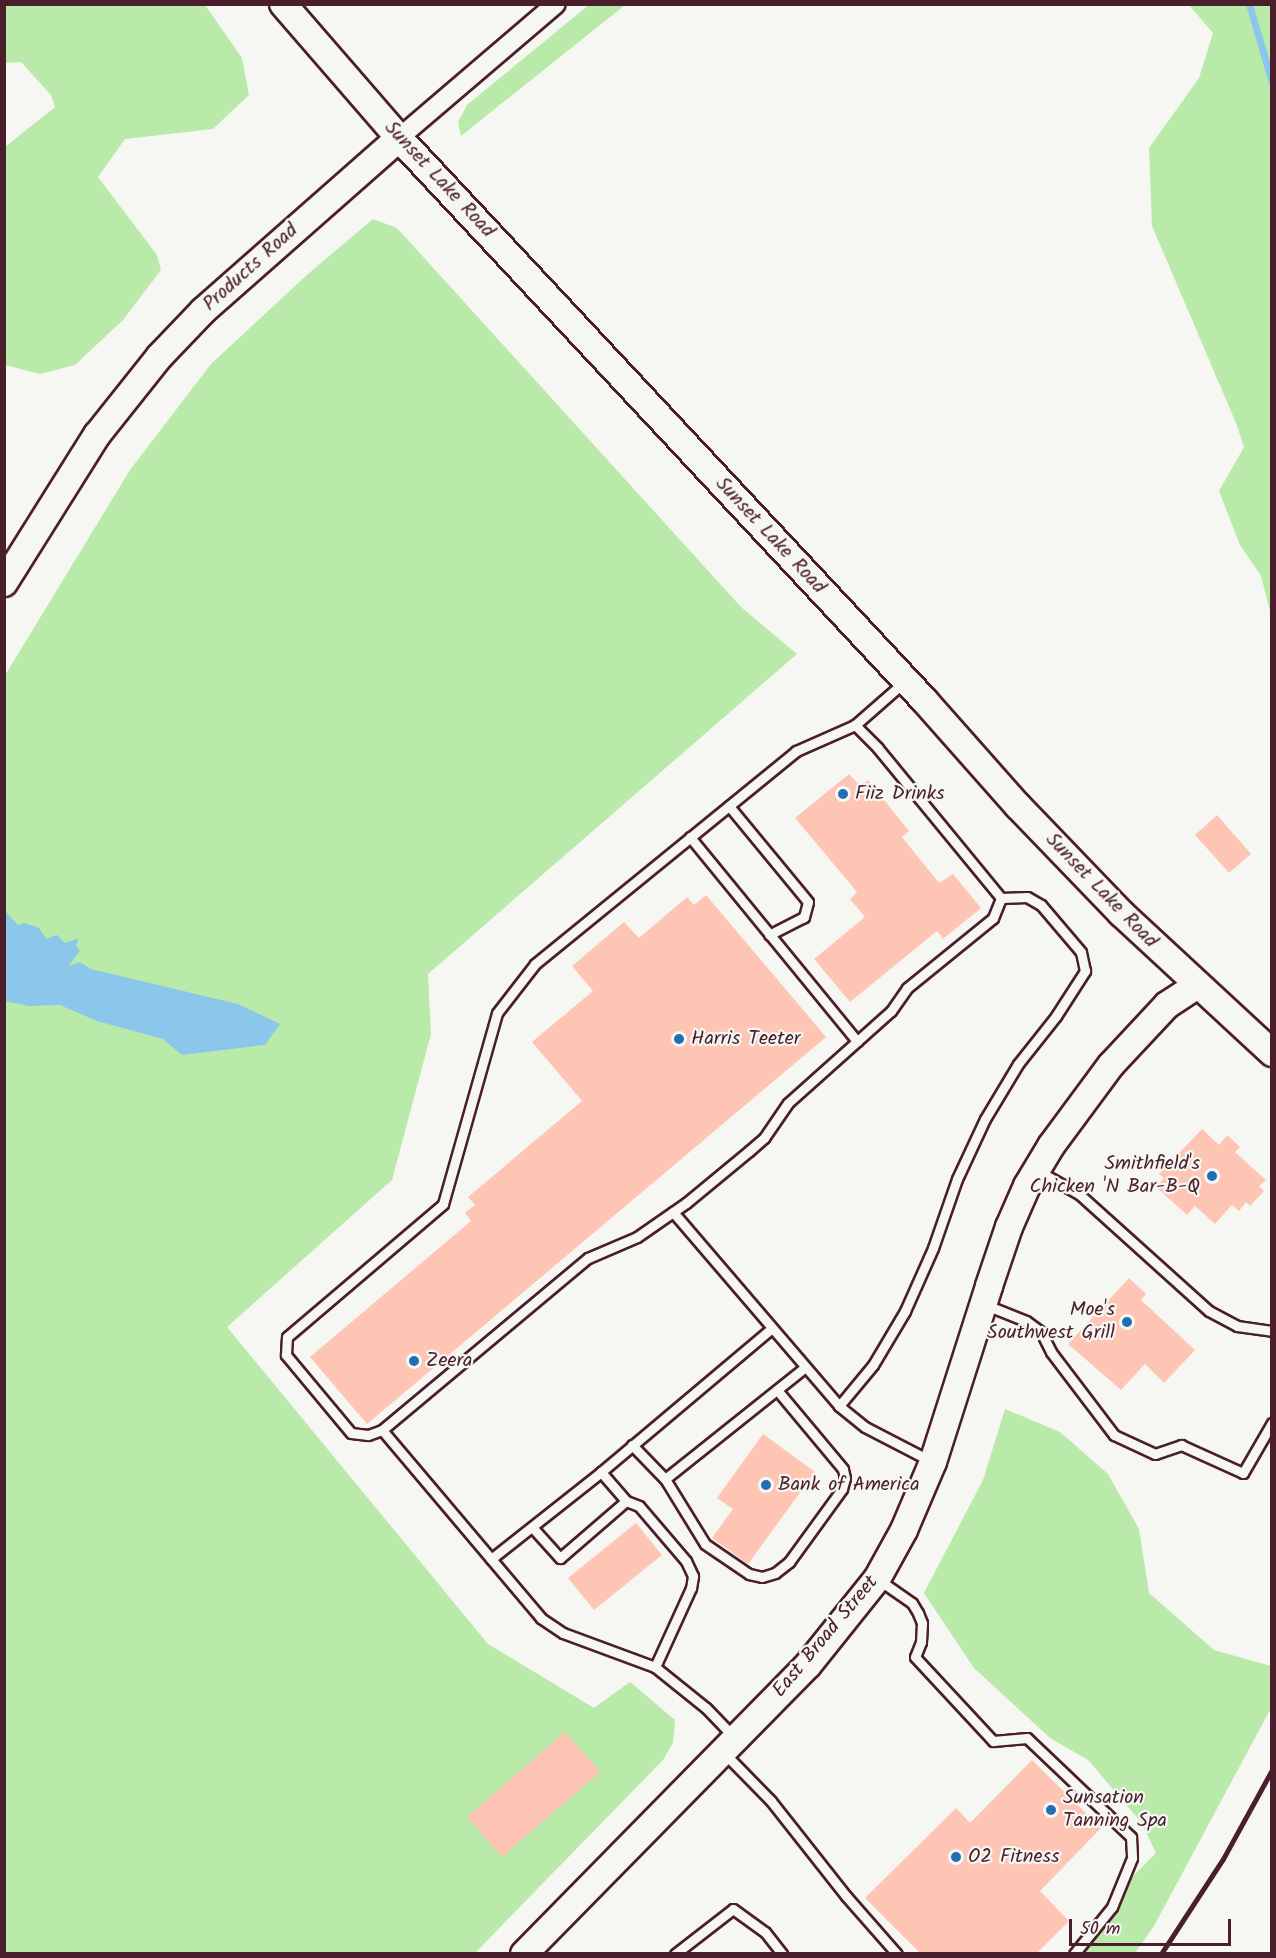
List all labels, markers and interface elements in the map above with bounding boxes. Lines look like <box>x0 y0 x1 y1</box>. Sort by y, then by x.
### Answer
street label: Sunset Lake Road <box>379 117 499 243</box>
street label: Products Road <box>199 219 303 317</box>
street label: Sunset Lake Road <box>710 473 830 599</box>
place label: Fiiz Drinks <box>855 782 945 806</box>
marker: Fiiz Drinks <box>836 787 850 801</box>
street label: Sunset Lake Road <box>1040 828 1162 954</box>
place label: Harris Teeter <box>691 1027 800 1051</box>
marker: Harris Teeter <box>672 1032 686 1046</box>
place label: Smithfield's Chicken 'N Bar-B-Q <box>1029 1152 1200 1199</box>
marker: Smithfield's Chicken 'N Bar-B-Q <box>1205 1169 1219 1183</box>
place label: Moe's Southwest Grill <box>987 1298 1115 1345</box>
marker: Moe's Southwest Grill <box>1120 1315 1134 1329</box>
place label: Zeera <box>426 1349 472 1373</box>
marker: Zeera <box>407 1354 421 1368</box>
place label: Bank of America <box>778 1473 920 1497</box>
marker: Bank of America <box>759 1478 773 1492</box>
street label: East Broad Street <box>768 1571 884 1703</box>
place label: Sunsation Tanning Spa <box>1063 1786 1167 1833</box>
marker: Sunsation Tanning Spa <box>1044 1803 1058 1817</box>
place label: O2 Fitness <box>968 1845 1060 1869</box>
marker: O2 Fitness <box>949 1850 963 1864</box>
scale bar <box>1072 1907 1234 1945</box>
text: 50 m <box>1080 1915 1120 1944</box>

